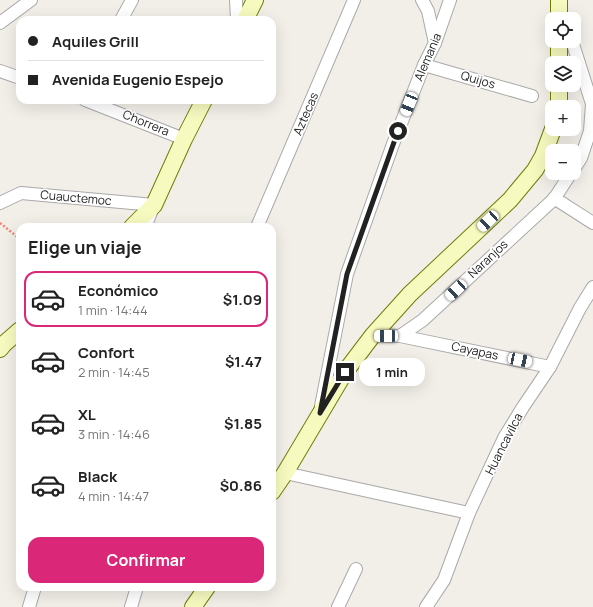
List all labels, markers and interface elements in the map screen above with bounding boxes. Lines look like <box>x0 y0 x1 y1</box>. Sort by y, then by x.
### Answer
map controls <box>545 12 581 180</box>
button: locate <box>545 12 581 48</box>
street label: Alemania <box>410 30 445 83</box>
text: Aquiles Grill <box>52 31 139 52</box>
button: layers <box>545 56 581 92</box>
street label: Quijos <box>459 67 497 93</box>
text: Avenida Eugenio Espejo <box>52 69 224 90</box>
street label: Aztecas <box>289 90 322 138</box>
car <box>399 91 419 117</box>
button: + <box>545 100 581 136</box>
street label: Chorrera <box>120 105 172 140</box>
route start <box>389 122 407 140</box>
button: − <box>545 144 581 180</box>
street label: Cuauctemoc <box>40 186 113 209</box>
car <box>475 208 501 234</box>
text: Elige un viaje <box>28 235 142 259</box>
street label: Naranjos <box>464 236 511 282</box>
car <box>443 277 469 303</box>
text: Económico <box>78 280 158 301</box>
icon: car <box>30 281 66 317</box>
text: $1.09 <box>223 289 262 310</box>
text: 1 min · 14:44 <box>78 301 148 319</box>
car <box>374 330 398 342</box>
street label: Cayapas <box>450 337 500 364</box>
text: Confort <box>78 342 135 363</box>
icon: car <box>30 343 66 379</box>
text: $1.47 <box>225 351 262 372</box>
car <box>507 352 533 368</box>
callout: 1 min <box>359 358 425 386</box>
text: 2 min · 14:45 <box>78 363 150 381</box>
route end <box>336 363 354 381</box>
text: 1 min <box>376 363 408 381</box>
text: XL <box>78 404 96 425</box>
icon: car <box>30 405 66 441</box>
street label: Huancavilca <box>481 410 526 478</box>
text: $1.85 <box>224 413 262 434</box>
text: 3 min · 14:46 <box>78 425 150 443</box>
text: Black <box>78 466 117 487</box>
icon: car <box>30 467 66 503</box>
text: $0.86 <box>220 475 262 496</box>
text: 4 min · 14:47 <box>78 487 149 505</box>
button: Confirmar <box>28 537 264 583</box>

